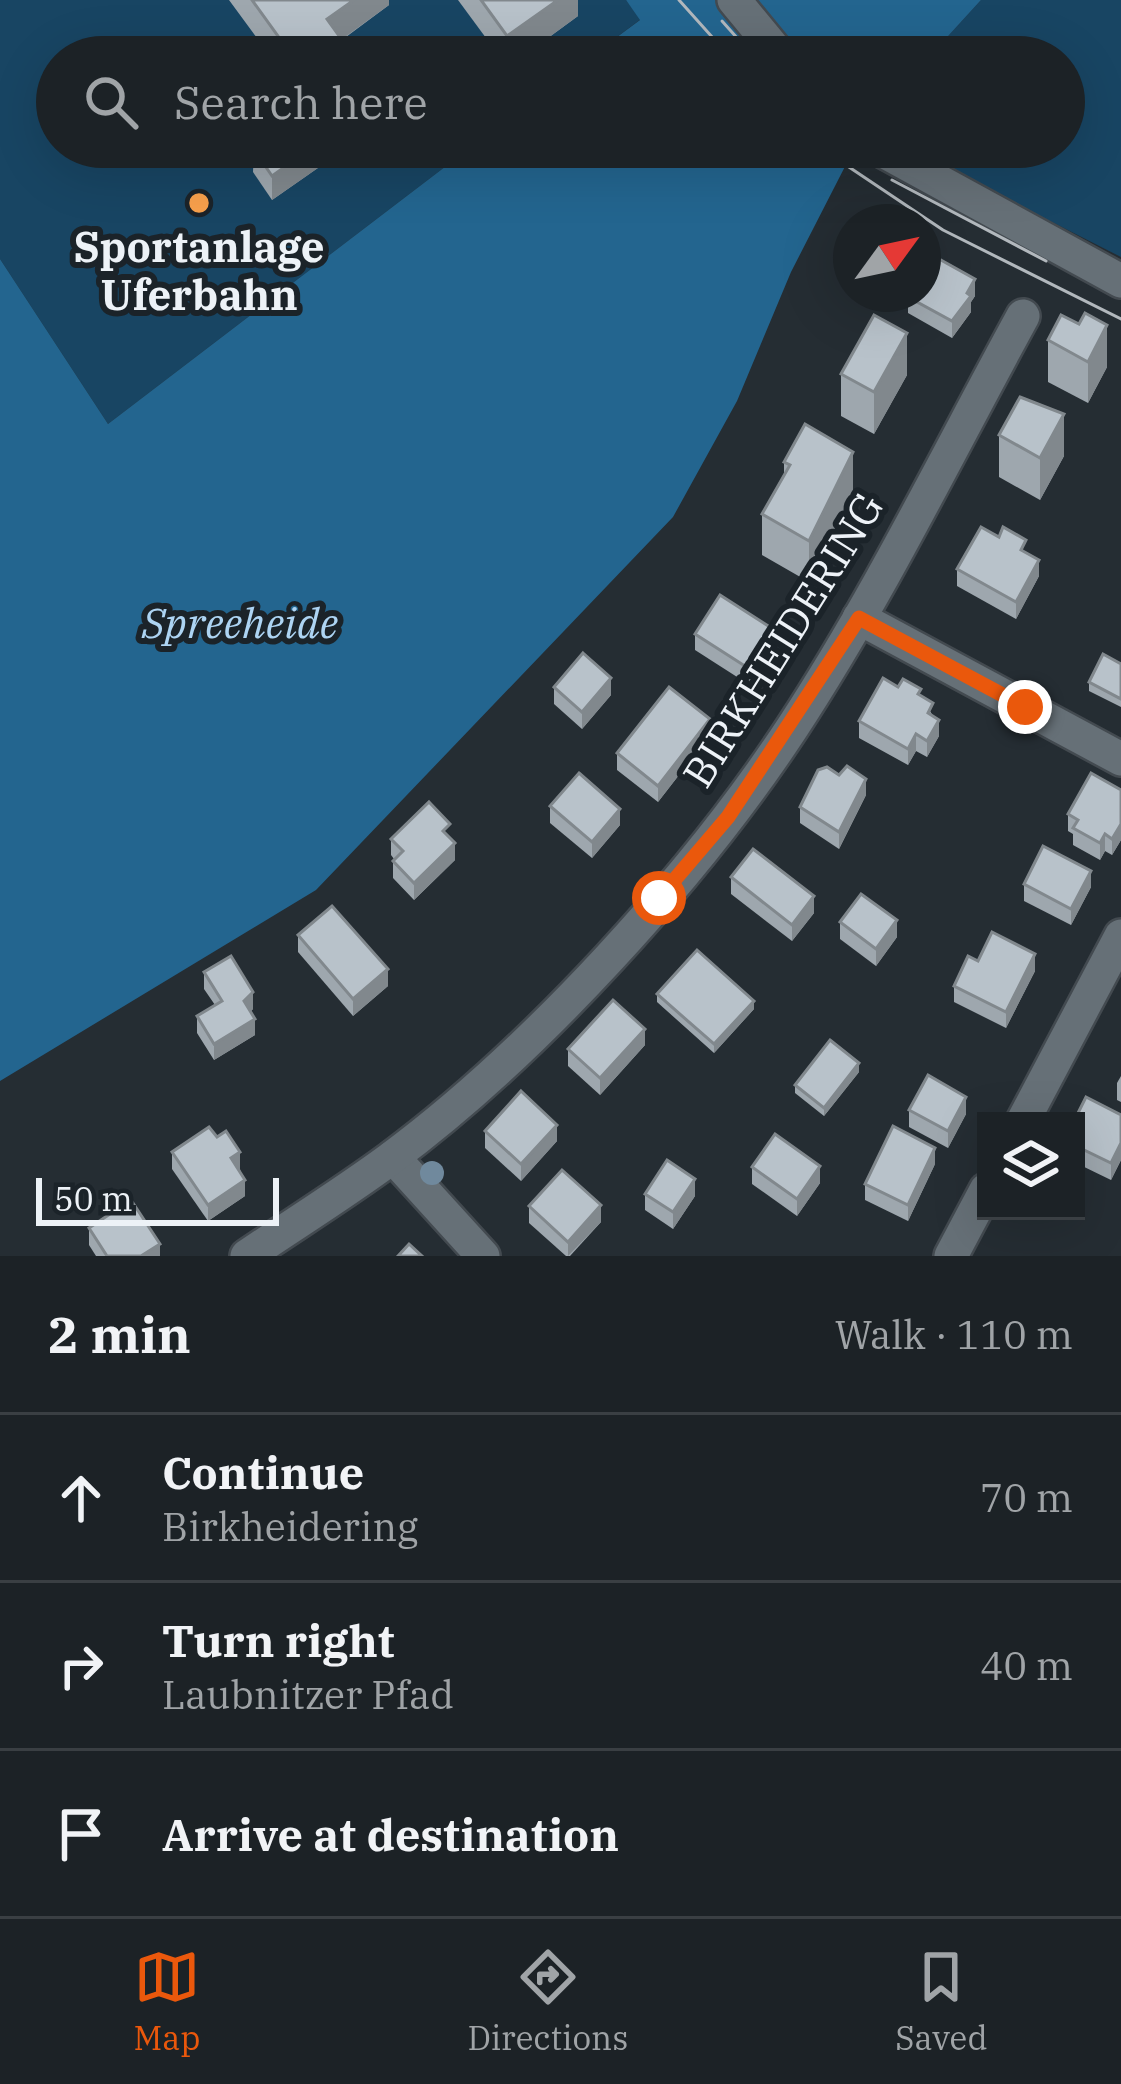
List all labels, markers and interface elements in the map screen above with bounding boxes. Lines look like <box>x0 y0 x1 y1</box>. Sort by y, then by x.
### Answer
search box <box>36 36 1085 168</box>
icon: search <box>78 69 144 135</box>
text: Search here <box>174 73 428 131</box>
marker: Sportanlage Uferbahn <box>186 190 212 216</box>
north arrow <box>833 204 941 312</box>
place label: Sportanlage Uferbahn <box>73 219 325 322</box>
street label: BIRKHEIDERING <box>670 482 895 797</box>
park label: Spreeheide <box>141 595 339 650</box>
route end <box>998 680 1052 734</box>
route start <box>632 871 686 925</box>
map controls <box>977 1112 1085 1220</box>
button: layers <box>977 1112 1085 1220</box>
scale bar <box>36 1172 279 1225</box>
text: 50 m <box>54 1177 133 1220</box>
text: 2 min <box>48 1301 191 1367</box>
text: Walk · 110 m <box>835 1309 1073 1360</box>
text: Continue <box>162 1443 364 1501</box>
icon: ahead <box>48 1465 114 1531</box>
text: 70 m <box>980 1472 1073 1523</box>
text: Birkheidering <box>162 1501 418 1552</box>
text: Turn right <box>162 1611 394 1669</box>
icon: right <box>48 1633 114 1699</box>
text: 40 m <box>980 1640 1073 1691</box>
text: Laubnitzer Pfad <box>162 1669 454 1720</box>
icon: arrive <box>48 1801 114 1867</box>
text: Arrive at destination <box>162 1805 619 1863</box>
tab: Map <box>133 1944 200 2059</box>
tab: Directions <box>467 1944 628 2059</box>
tab: Saved <box>895 1944 988 2059</box>

